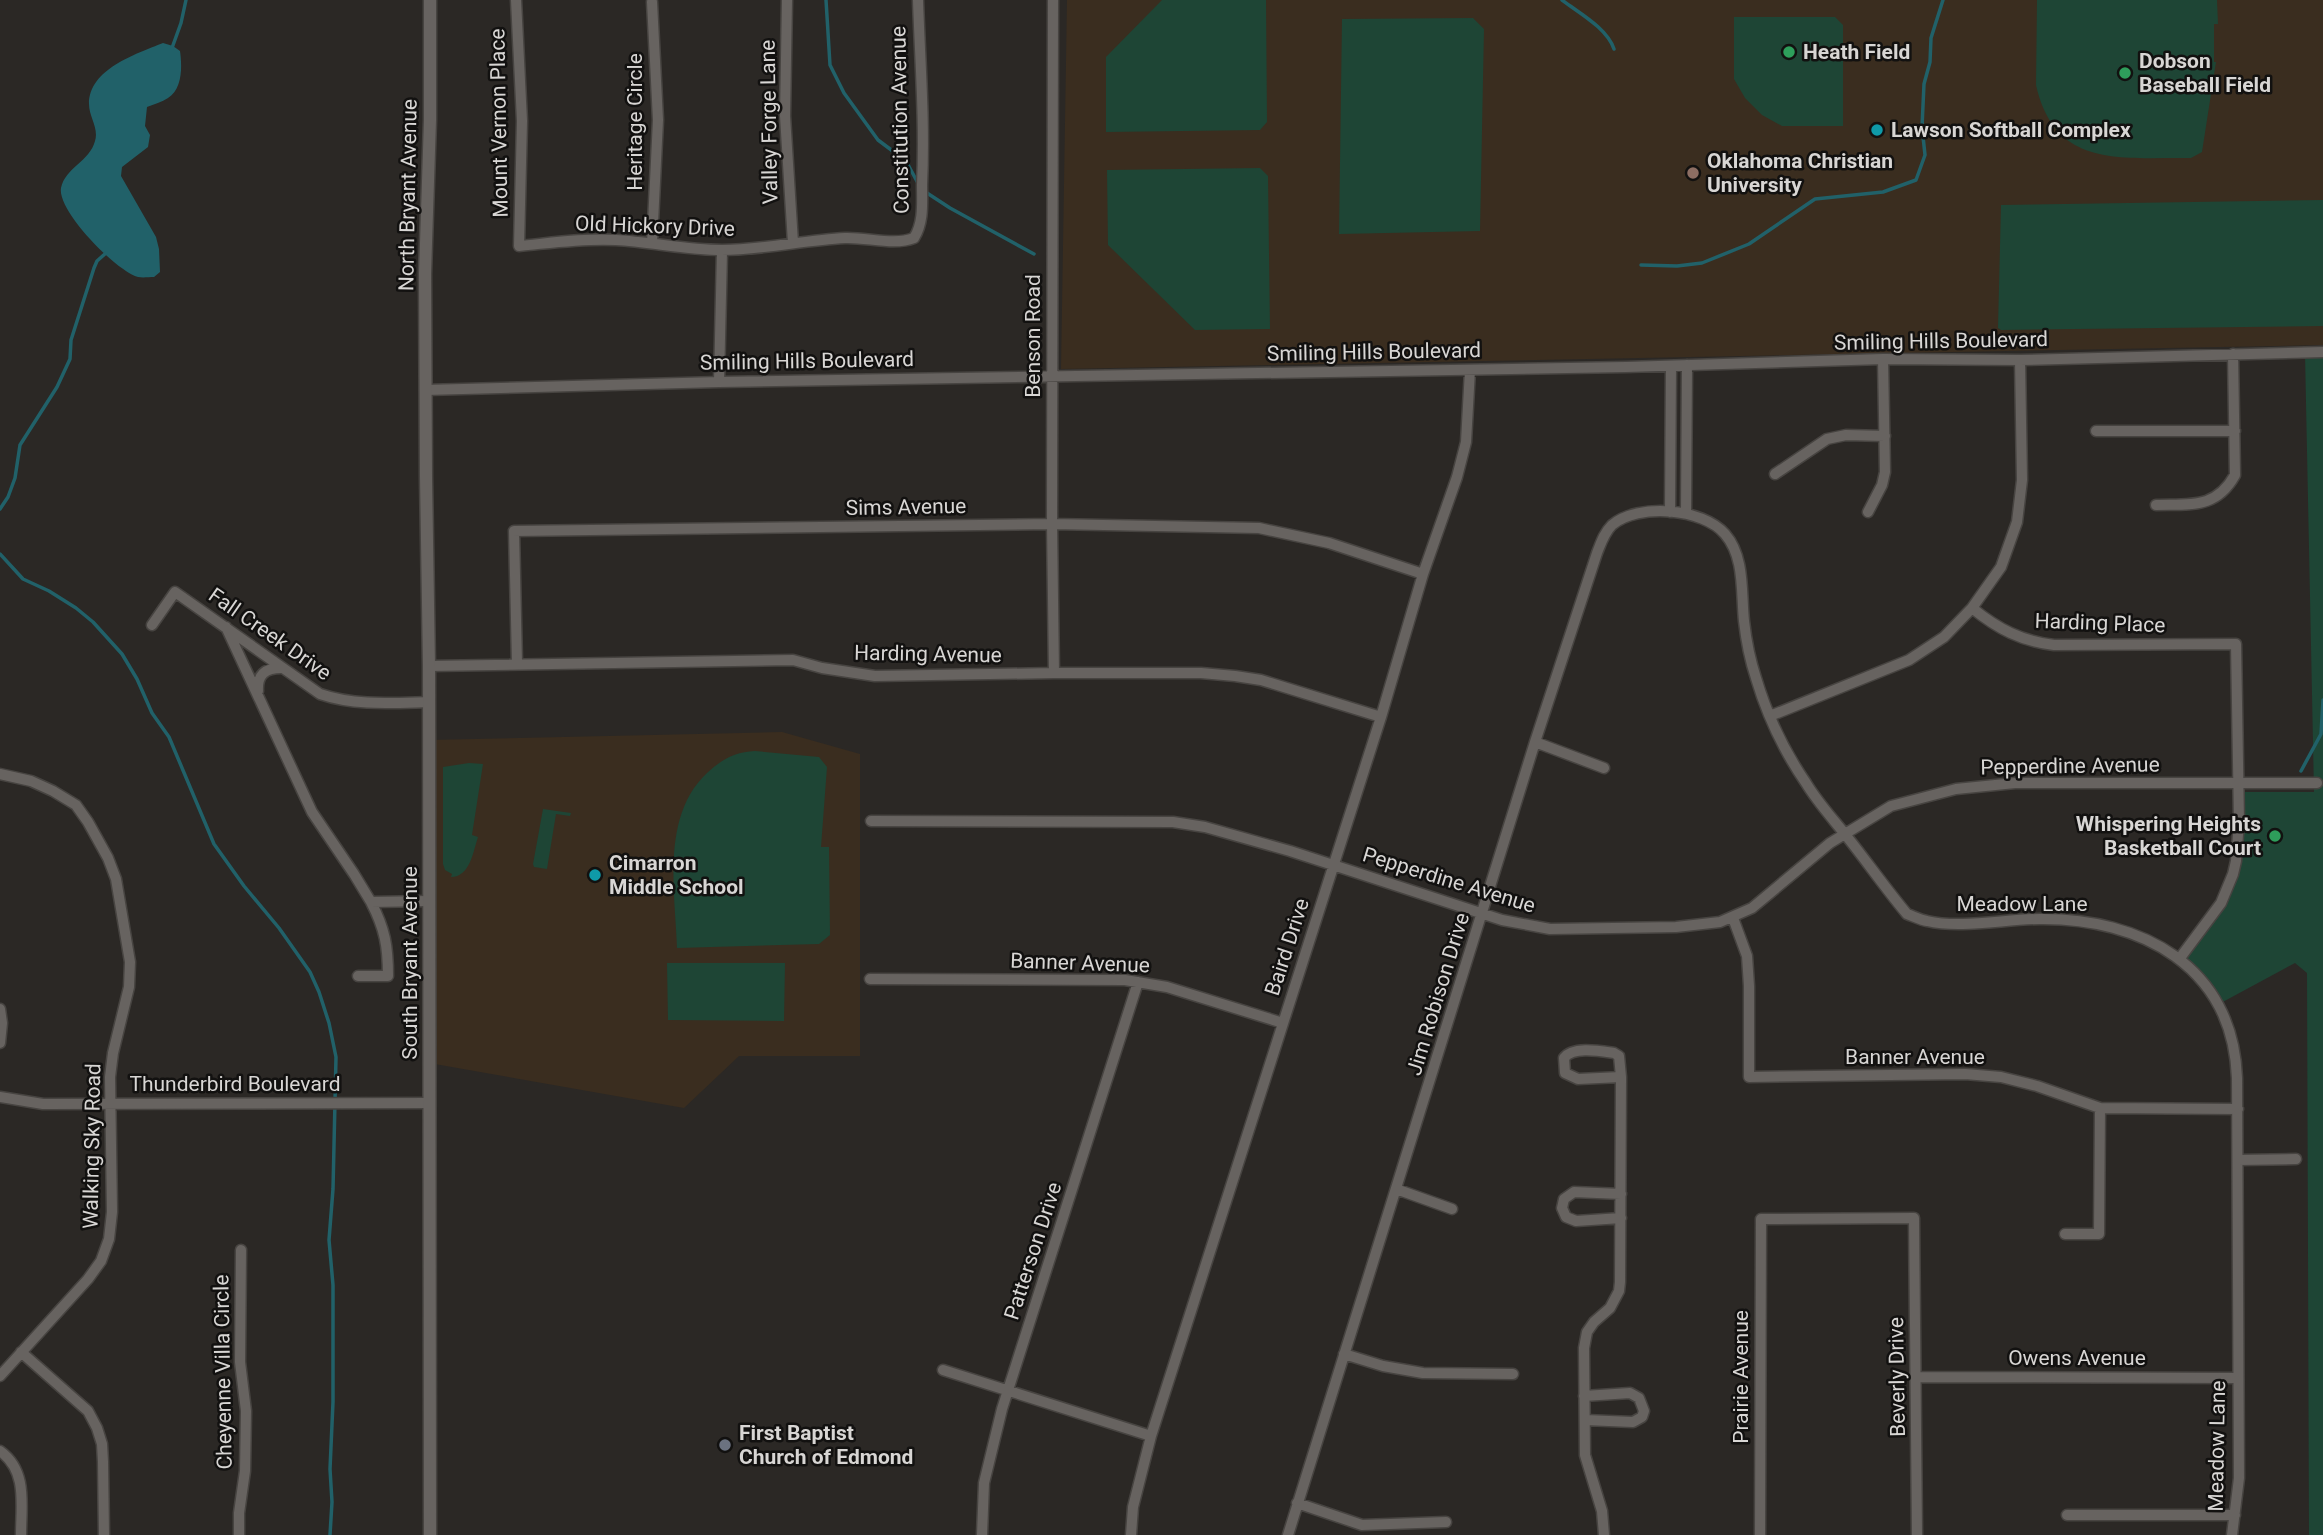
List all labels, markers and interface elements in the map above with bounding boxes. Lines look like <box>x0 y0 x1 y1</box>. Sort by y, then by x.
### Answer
street label: Constitution Avenue <box>886 26 914 214</box>
street label: Mount Vernon Place <box>485 28 513 218</box>
street label: Valley Forge Lane <box>756 40 782 204</box>
place label: Heath Field <box>1803 40 1910 64</box>
marker: Heath Field <box>1781 44 1797 60</box>
place label: Dobson Baseball Field <box>2139 49 2271 97</box>
street label: Heritage Circle <box>623 53 647 191</box>
marker: Dobson Baseball Field <box>2117 65 2133 81</box>
street label: North Bryant Avenue <box>394 99 422 291</box>
place label: Lawson Softball Complex <box>1891 118 2131 142</box>
marker: Lawson Softball Complex <box>1869 122 1885 138</box>
place label: Oklahoma Christian University <box>1707 149 1893 197</box>
marker: Oklahoma Christian University <box>1685 165 1701 181</box>
street label: Old Hickory Drive <box>575 211 735 241</box>
street label: Benson Road <box>1021 274 1045 398</box>
street label: Smiling Hills Boulevard <box>1834 327 2048 355</box>
street label: Smiling Hills Boulevard <box>1267 338 1481 366</box>
street label: Smiling Hills Boulevard <box>700 347 914 375</box>
street label: Sims Avenue <box>845 494 967 520</box>
street label: Fall Creek Drive <box>204 583 336 685</box>
street label: Harding Place <box>2034 609 2166 637</box>
street label: Harding Avenue <box>854 641 1002 667</box>
street label: Pepperdine Avenue <box>1980 752 2160 780</box>
place label: Whispering Heights Basketball Court <box>2076 812 2261 860</box>
marker: Whispering Heights Basketball Court <box>2267 828 2283 844</box>
street label: Pepperdine Avenue <box>1360 842 1538 918</box>
place label: Cimarron Middle School <box>609 851 744 899</box>
street label: South Bryant Avenue <box>398 866 422 1060</box>
marker: Cimarron Middle School <box>587 867 603 883</box>
street label: Meadow Lane <box>1956 892 2088 916</box>
street label: Baird Drive <box>1260 895 1314 999</box>
street label: Jim Robison Drive <box>1402 910 1474 1078</box>
street label: Banner Avenue <box>1010 949 1150 977</box>
street label: Banner Avenue <box>1845 1045 1985 1069</box>
street label: Walking Sky Road <box>79 1063 105 1229</box>
street label: Thunderbird Boulevard <box>129 1072 341 1096</box>
street label: Patterson Drive <box>999 1179 1067 1323</box>
street label: Cheyenne Villa Circle <box>209 1274 237 1470</box>
street label: Prairie Avenue <box>1729 1310 1753 1444</box>
street label: Beverly Drive <box>1884 1317 1910 1437</box>
street label: Owens Avenue <box>2008 1346 2146 1370</box>
street label: Meadow Lane <box>2204 1380 2230 1512</box>
place label: First Baptist Church of Edmond <box>739 1421 913 1469</box>
marker: First Baptist Church of Edmond <box>717 1437 733 1453</box>

